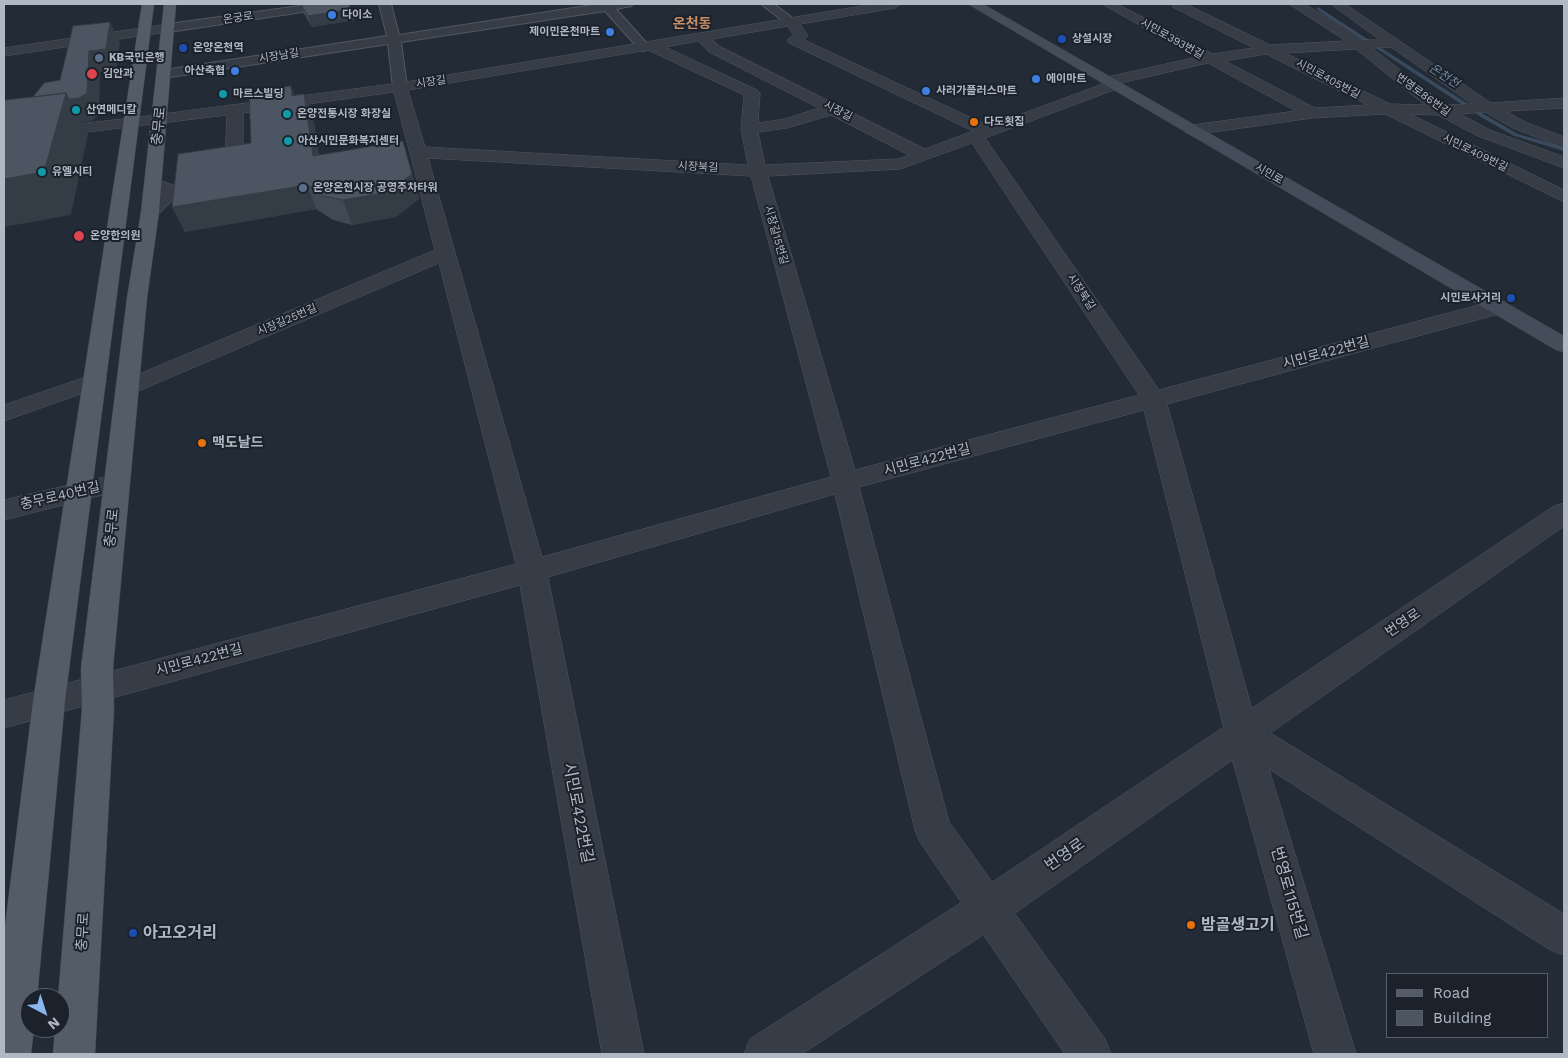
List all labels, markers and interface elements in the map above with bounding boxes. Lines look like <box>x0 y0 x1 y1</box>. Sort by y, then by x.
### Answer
place label: 다이소 <box>342 8 372 22</box>
street label: 온궁로 <box>222 9 254 27</box>
marker: 다이소 <box>326 9 338 21</box>
district label: 온천동 <box>673 16 711 32</box>
street label: 시민로393번길 <box>1138 16 1206 62</box>
place label: 제이민온천마트 <box>529 25 600 39</box>
marker: 제이민온천마트 <box>604 26 616 38</box>
place label: 상설시장 <box>1072 32 1112 46</box>
marker: 상설시장 <box>1056 33 1068 45</box>
place label: 온양온천역 <box>193 41 244 55</box>
marker: 온양온천역 <box>177 42 189 54</box>
street label: 시장남길 <box>258 46 300 66</box>
place label: KB국민은행 <box>109 51 165 65</box>
marker: KB국민은행 <box>93 52 105 64</box>
street label: 시민로405번길 <box>1294 57 1362 101</box>
water label: 온천천 <box>1426 61 1462 91</box>
place label: 아산축협 <box>185 64 225 78</box>
marker: 아산축협 <box>229 65 241 77</box>
marker: 김안과 <box>85 67 99 81</box>
place label: 김안과 <box>103 67 133 81</box>
street label: 번영로86번길 <box>1393 71 1453 119</box>
place label: 에이마트 <box>1046 72 1086 86</box>
street label: 시장길 <box>415 73 447 91</box>
marker: 에이마트 <box>1030 73 1042 85</box>
place label: 사러가플러스마트 <box>936 84 1017 98</box>
marker: 사러가플러스마트 <box>920 85 932 97</box>
place label: 마르스빌딩 <box>233 87 284 101</box>
marker: 마르스빌딩 <box>217 88 229 100</box>
street label: 시장길 <box>821 98 855 124</box>
place label: 산연메디칼 <box>86 103 137 117</box>
marker: 산연메디칼 <box>70 104 82 116</box>
street label: 충무로 <box>149 106 169 146</box>
place label: 온양전통시장 화장실 <box>297 107 391 121</box>
marker: 온양전통시장 화장실 <box>281 108 293 120</box>
place label: 다도횟집 <box>984 115 1024 129</box>
marker: 다도횟집 <box>968 116 980 128</box>
street label: 시민로409번길 <box>1440 132 1510 174</box>
place label: 아산시민문화복지센터 <box>298 134 399 148</box>
marker: 아산시민문화복지센터 <box>282 135 294 147</box>
street label: 시장북길 <box>677 159 719 175</box>
street label: 시민로 <box>1253 161 1285 187</box>
place label: 유엘시티 <box>52 165 92 179</box>
marker: 유엘시티 <box>36 166 48 178</box>
place label: 온양온천시장 공영주차타워 <box>313 181 438 195</box>
marker: 온양온천시장 공영주차타워 <box>297 182 309 194</box>
street label: 시장길15번길 <box>761 204 791 266</box>
marker: 온양한의원 <box>72 229 86 243</box>
place label: 온양한의원 <box>90 229 141 243</box>
street label: 시장북길 <box>1064 272 1098 312</box>
place label: 시민로사거리 <box>1440 291 1501 305</box>
marker: 시민로사거리 <box>1505 292 1517 304</box>
street label: 시장길25번길 <box>255 302 319 338</box>
street label: 시민로422번길 <box>1281 333 1371 373</box>
place label: 맥도날드 <box>212 435 264 451</box>
marker: 맥도날드 <box>196 437 208 449</box>
street label: 시민로422번길 <box>882 440 972 480</box>
street label: 충무로40번길 <box>18 479 102 513</box>
street label: 충무로 <box>102 508 122 548</box>
street label: 번영로 <box>1382 605 1424 641</box>
street label: 시민로422번길 <box>154 640 244 680</box>
street label: 시민로422번길 <box>559 761 597 865</box>
street label: 번영로 <box>1041 834 1089 876</box>
street label: 번영로115번길 <box>1267 845 1311 941</box>
street label: 충무로 <box>73 912 93 952</box>
place label: 밤골생고기 <box>1201 915 1275 935</box>
marker: 밤골생고기 <box>1185 919 1197 931</box>
place label: 아고오거리 <box>143 923 217 943</box>
marker: 아고오거리 <box>127 927 139 939</box>
legend <box>1386 973 1548 1038</box>
text: Road <box>1433 984 1470 1002</box>
north arrow <box>20 988 70 1038</box>
text: Building <box>1433 1009 1491 1027</box>
text: N <box>45 1014 63 1033</box>

